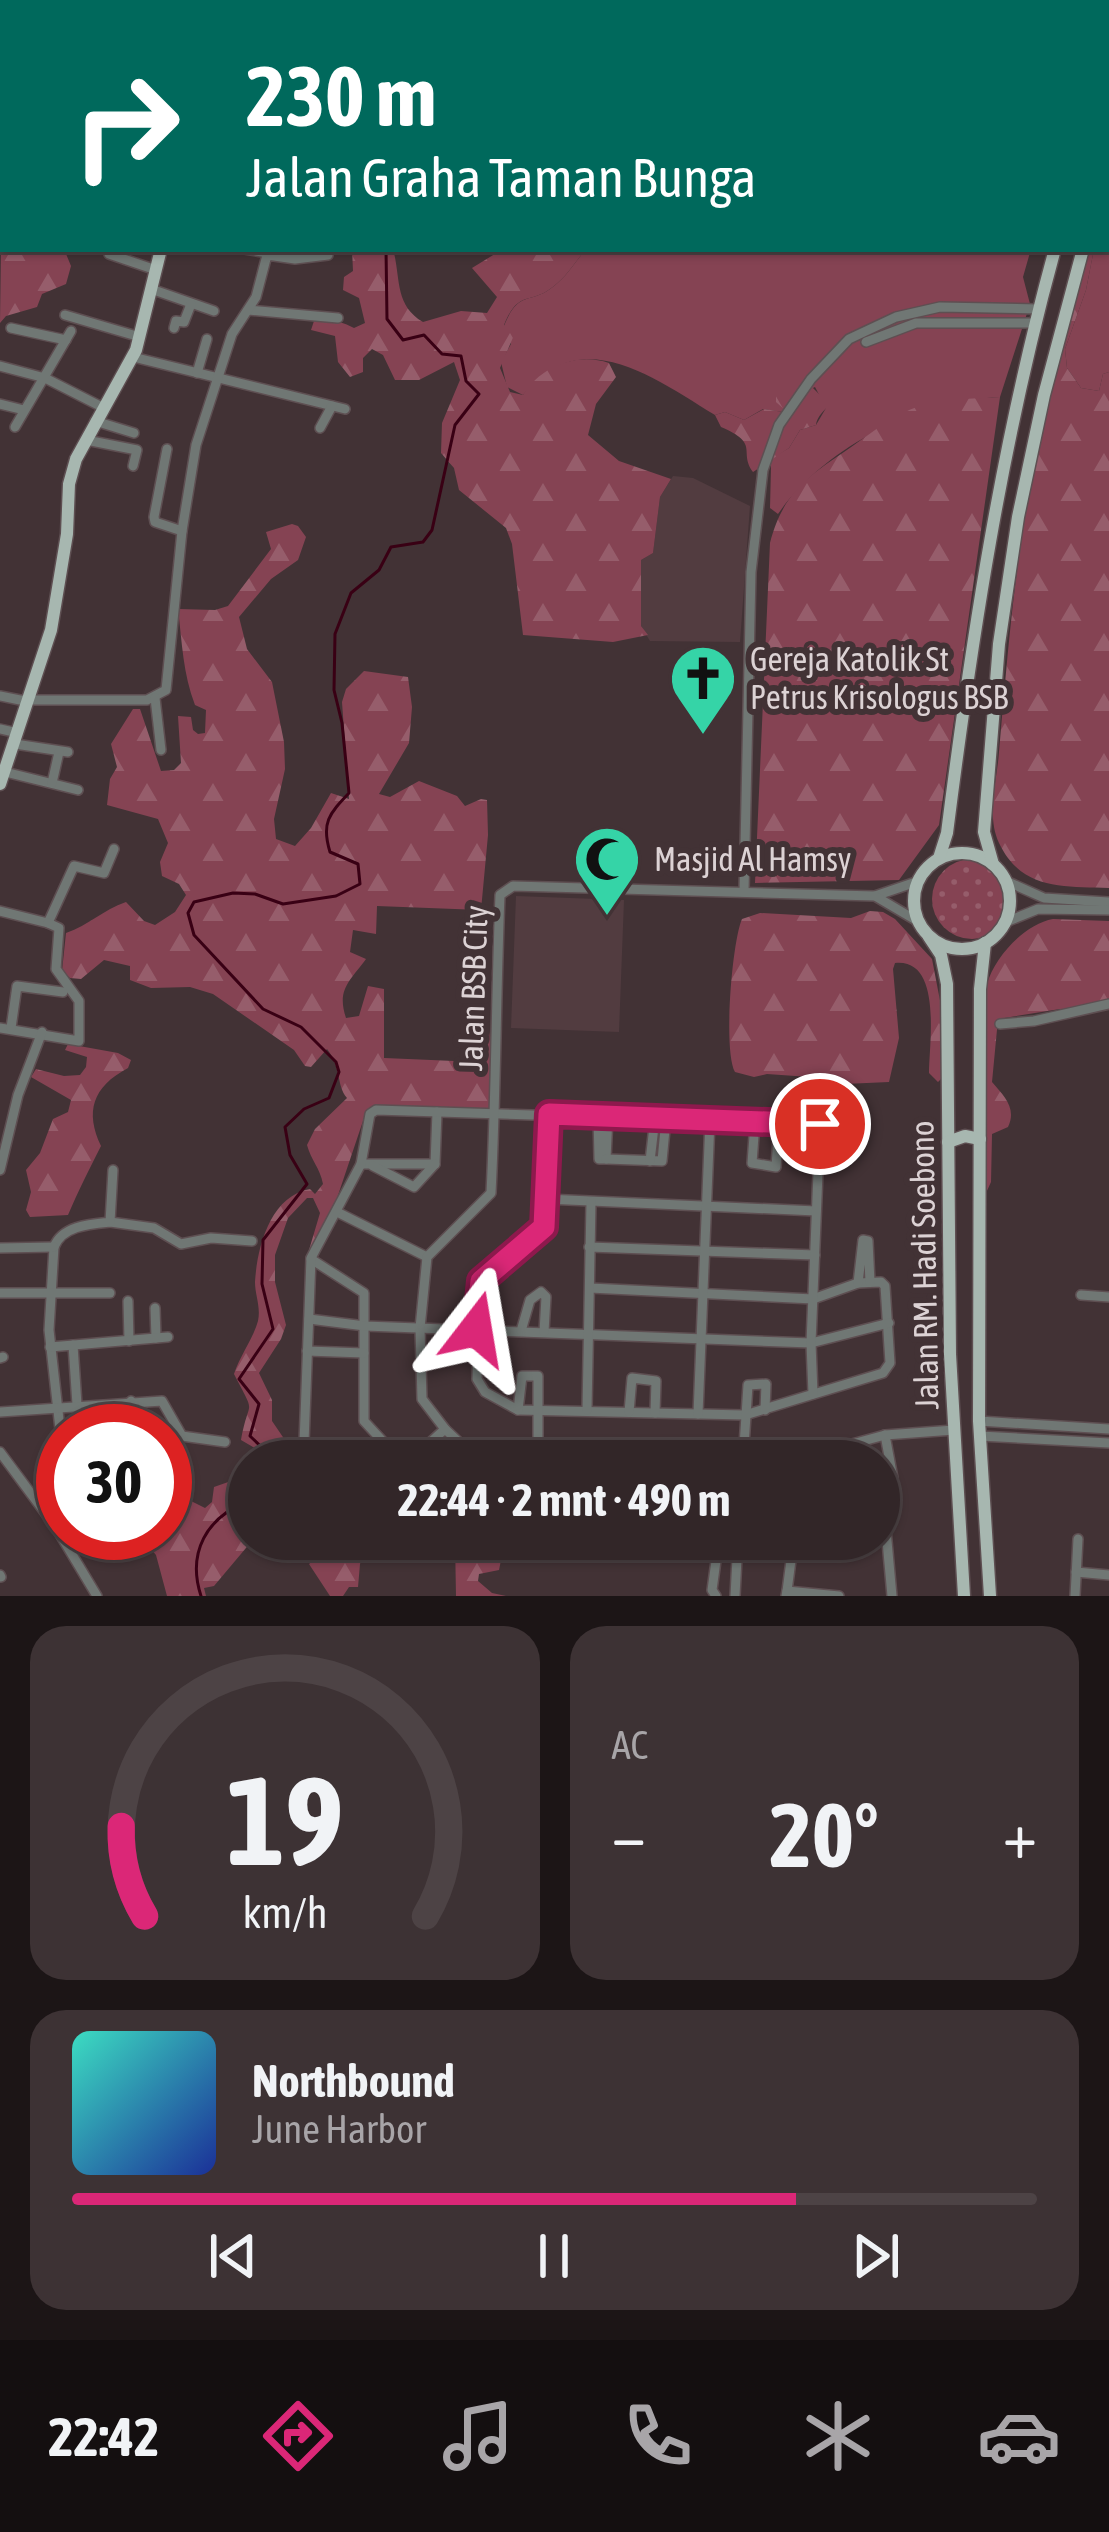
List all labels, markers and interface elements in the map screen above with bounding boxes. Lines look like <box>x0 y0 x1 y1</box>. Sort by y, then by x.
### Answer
icon: right <box>48 48 204 204</box>
text: 230 m <box>246 48 436 144</box>
text: Jalan Graha Taman Bunga <box>246 147 756 208</box>
place label: Gereja Katolik St Petrus Krisologus BSB <box>750 640 1009 716</box>
church icon: Gereja Katolik St Petrus Krisologus BSB <box>668 643 738 737</box>
mosque icon: Masjid Al Hamsy <box>572 824 642 918</box>
place label: Masjid Al Hamsy <box>654 840 851 878</box>
street label: Jalan BSB City <box>451 905 495 1071</box>
pin <box>769 1073 871 1175</box>
icon: arrive <box>787 1091 853 1157</box>
street label: Jalan RM. Hadi Soebono <box>902 1120 946 1410</box>
position arrow <box>413 1266 539 1392</box>
speed limit sign: 30 <box>36 1404 192 1560</box>
text: 22:44 · 2 mnt · 490 m <box>397 1474 731 1526</box>
text: AC <box>612 1723 648 1767</box>
text: 19 <box>226 1748 343 1891</box>
text: 20° <box>770 1783 879 1886</box>
text: − <box>612 1796 646 1872</box>
text: + <box>1003 1796 1037 1872</box>
text: km/h <box>242 1888 327 1937</box>
text: Northbound <box>252 2055 455 2107</box>
text: June Harbor <box>252 2107 426 2151</box>
icon: previous <box>200 2223 266 2289</box>
icon: pause <box>521 2223 587 2289</box>
icon: next <box>843 2223 909 2289</box>
icon: directions <box>256 2394 340 2478</box>
icon: music <box>436 2394 520 2478</box>
icon: phone <box>616 2394 700 2478</box>
icon: climate <box>796 2394 880 2478</box>
icon: car <box>977 2394 1061 2478</box>
text: 22:42 <box>48 2406 159 2467</box>

